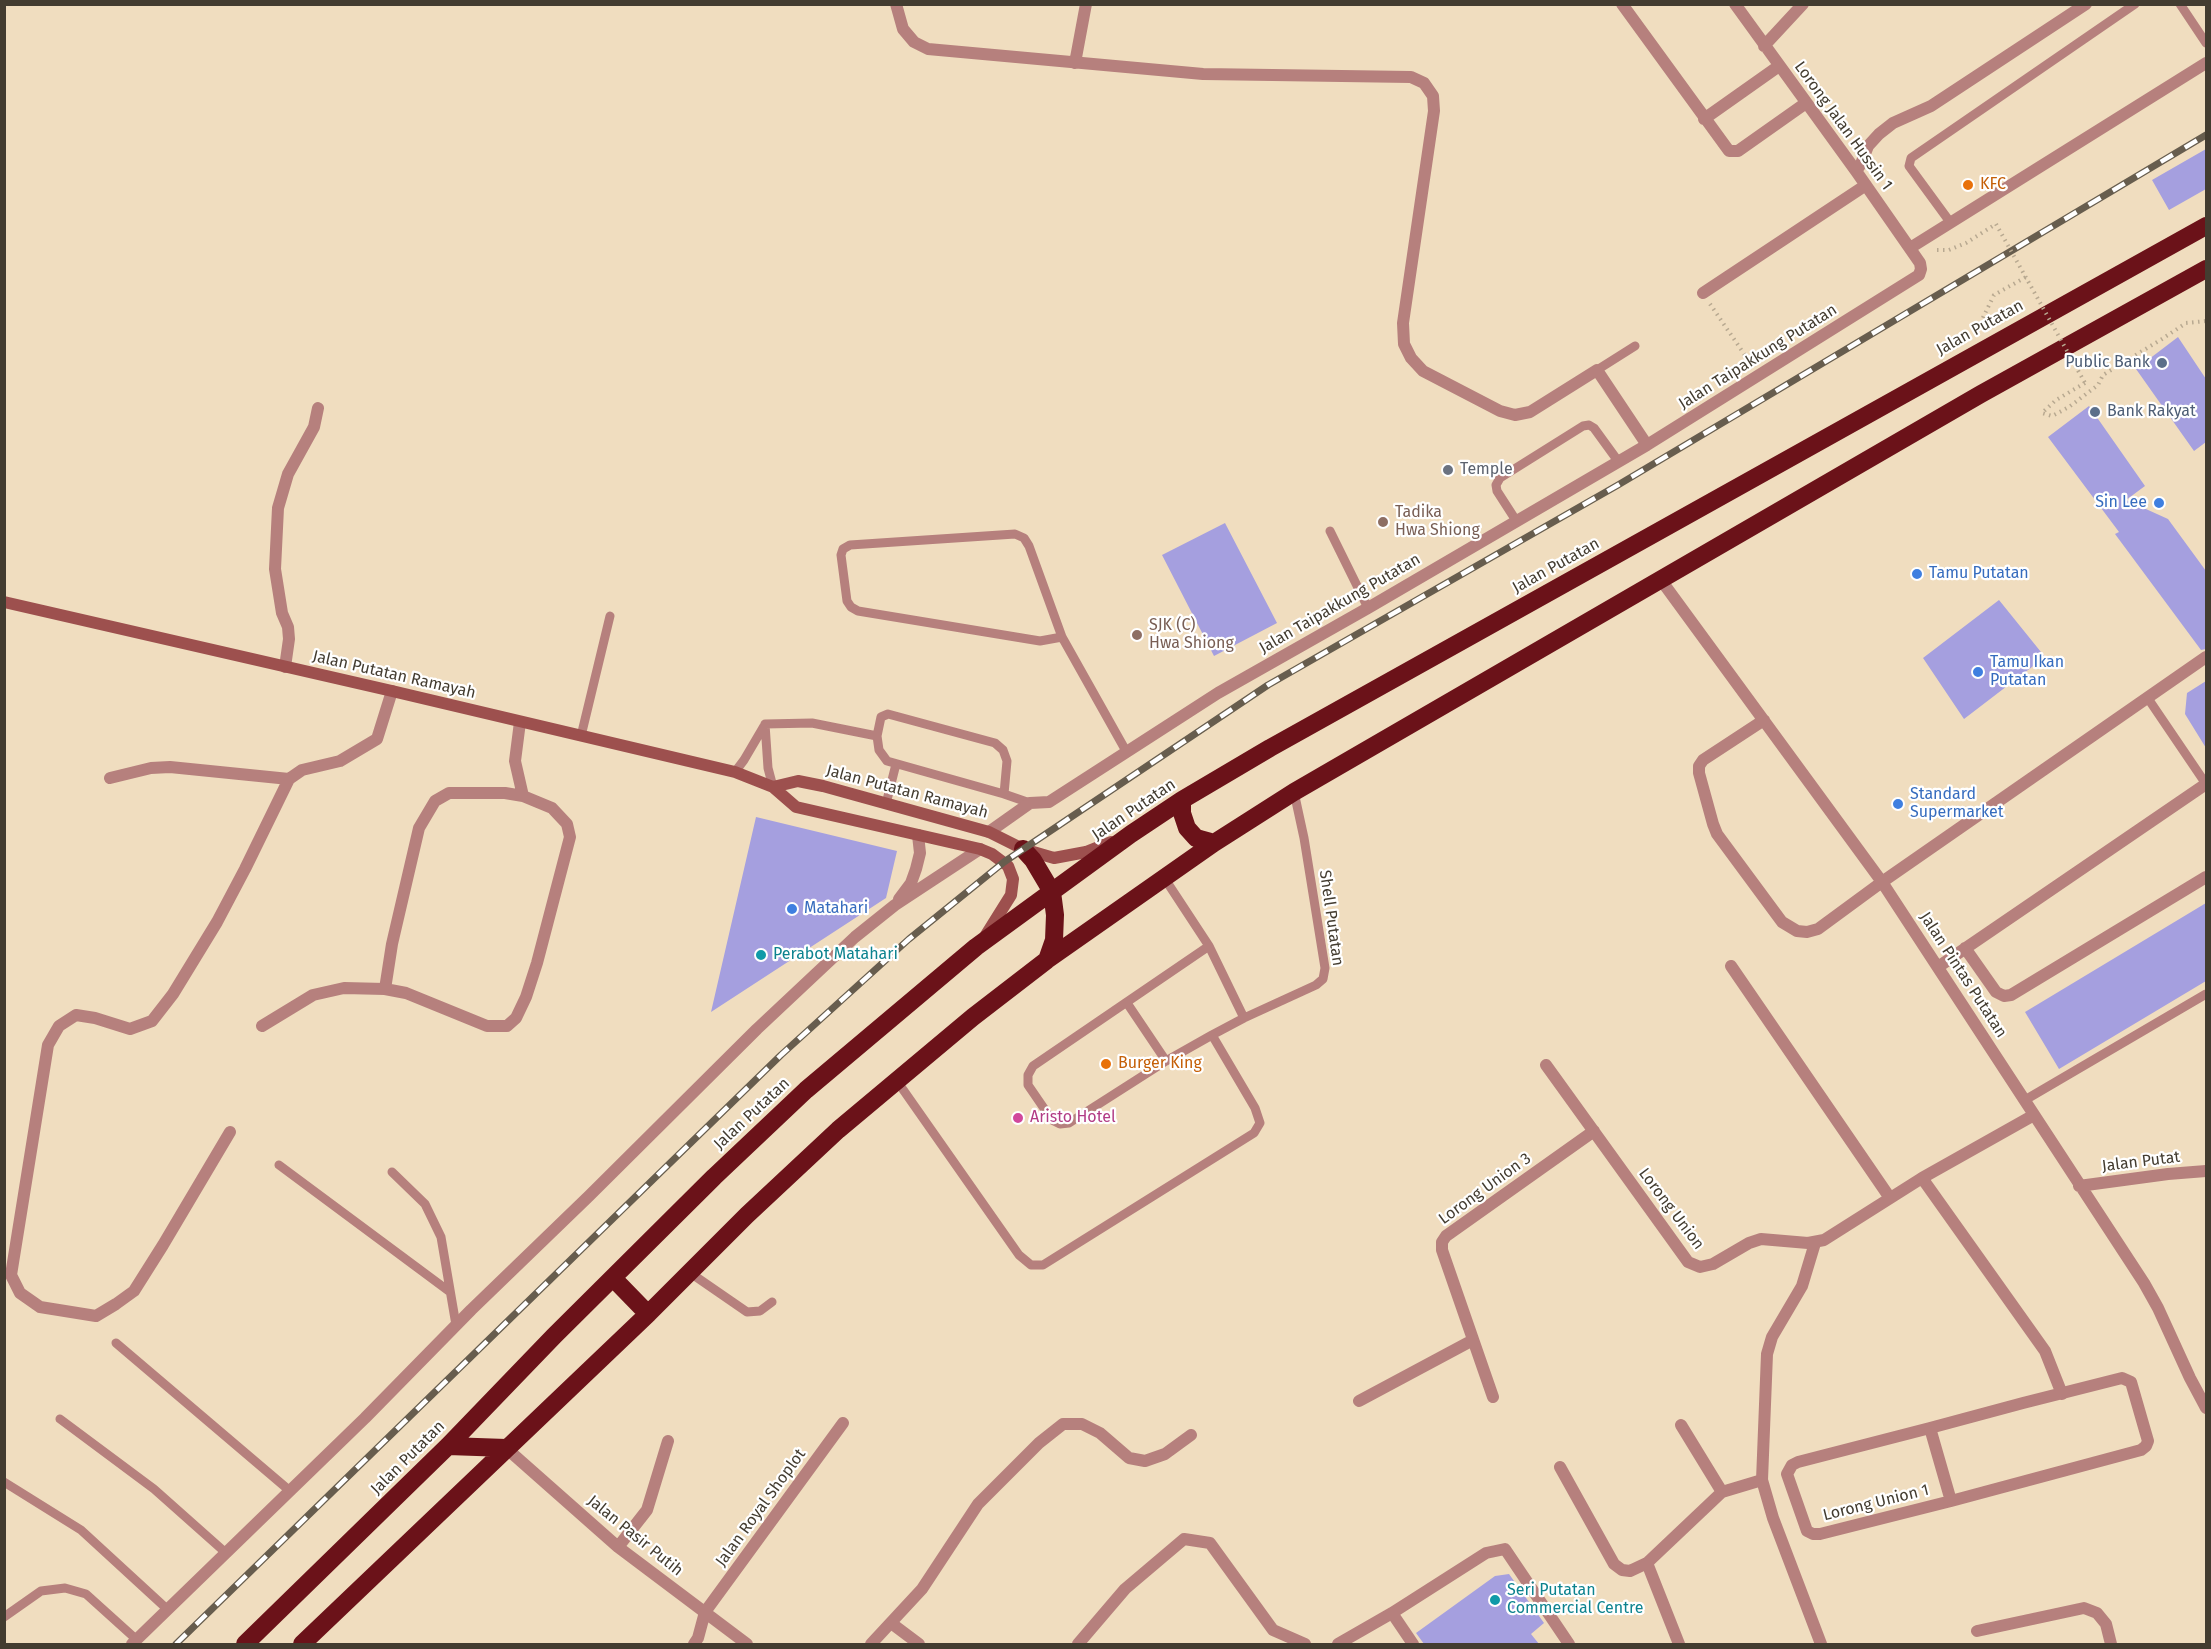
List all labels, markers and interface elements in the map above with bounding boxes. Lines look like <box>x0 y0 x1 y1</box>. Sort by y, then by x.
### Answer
street label: Lorong Jalan Hussin 1 <box>1790 58 1896 194</box>
place label: KFC <box>1980 175 2006 195</box>
marker: KFC <box>1961 178 1975 192</box>
street label: Jalan Putatan <box>1933 296 2027 360</box>
street label: Jalan Taipakkung Putatan <box>1675 300 1841 414</box>
place label: Public Bank <box>2065 353 2150 373</box>
marker: Public Bank <box>2155 356 2169 370</box>
place label: Bank Rakyat <box>2107 402 2196 422</box>
marker: Bank Rakyat <box>2088 405 2102 419</box>
place label: Temple <box>1460 460 1513 480</box>
marker: Temple <box>1441 463 1455 477</box>
place label: Sin Lee <box>2095 493 2147 513</box>
marker: Sin Lee <box>2152 496 2166 510</box>
place label: Tadika Hwa Shiong <box>1395 503 1480 541</box>
marker: Tadika Hwa Shiong <box>1376 515 1390 529</box>
street label: Jalan Putatan <box>1509 534 1603 598</box>
street label: Jalan Taipakkung Putatan <box>1256 550 1424 658</box>
place label: Tamu Putatan <box>1929 564 2029 584</box>
marker: Tamu Putatan <box>1910 567 1924 581</box>
place label: SJK (C) Hwa Shiong <box>1149 616 1234 654</box>
marker: SJK (C) Hwa Shiong <box>1130 628 1144 642</box>
street label: Jalan Putatan Ramayah <box>310 647 478 703</box>
place label: Tamu Ikan Putatan <box>1990 653 2064 691</box>
marker: Tamu Ikan Putatan <box>1971 665 1985 679</box>
street label: Jalan Putatan Ramayah <box>824 761 990 823</box>
street label: Jalan Putatan <box>1089 775 1179 845</box>
place label: Standard Supermarket <box>1910 785 2004 823</box>
marker: Standard Supermarket <box>1891 797 1905 811</box>
street label: Shell Putatan <box>1315 869 1347 967</box>
place label: Matahari <box>804 899 868 919</box>
marker: Matahari <box>785 902 799 916</box>
street label: Jalan Pintas Putatan <box>1915 909 2011 1041</box>
place label: Perabot Matahari <box>773 945 898 965</box>
marker: Perabot Matahari <box>754 948 768 962</box>
place label: Burger King <box>1118 1054 1202 1074</box>
marker: Burger King <box>1099 1057 1113 1071</box>
street label: Jalan Putatan <box>710 1074 794 1154</box>
place label: Aristo Hotel <box>1030 1108 1116 1128</box>
marker: Aristo Hotel <box>1011 1111 1025 1125</box>
street label: Jalan Putat <box>2101 1148 2181 1176</box>
street label: Lorong Union 3 <box>1435 1149 1535 1229</box>
street label: Lorong Union <box>1634 1164 1708 1254</box>
street label: Jalan Putatan <box>367 1417 449 1499</box>
street label: Jalan Royal Shoplot <box>712 1445 810 1571</box>
street label: Lorong Union 1 <box>1821 1481 1931 1525</box>
street label: Jalan Pasir Putih <box>583 1492 687 1580</box>
place label: Seri Putatan Commercial Centre <box>1507 1581 1643 1619</box>
marker: Seri Putatan Commercial Centre <box>1488 1593 1502 1607</box>

